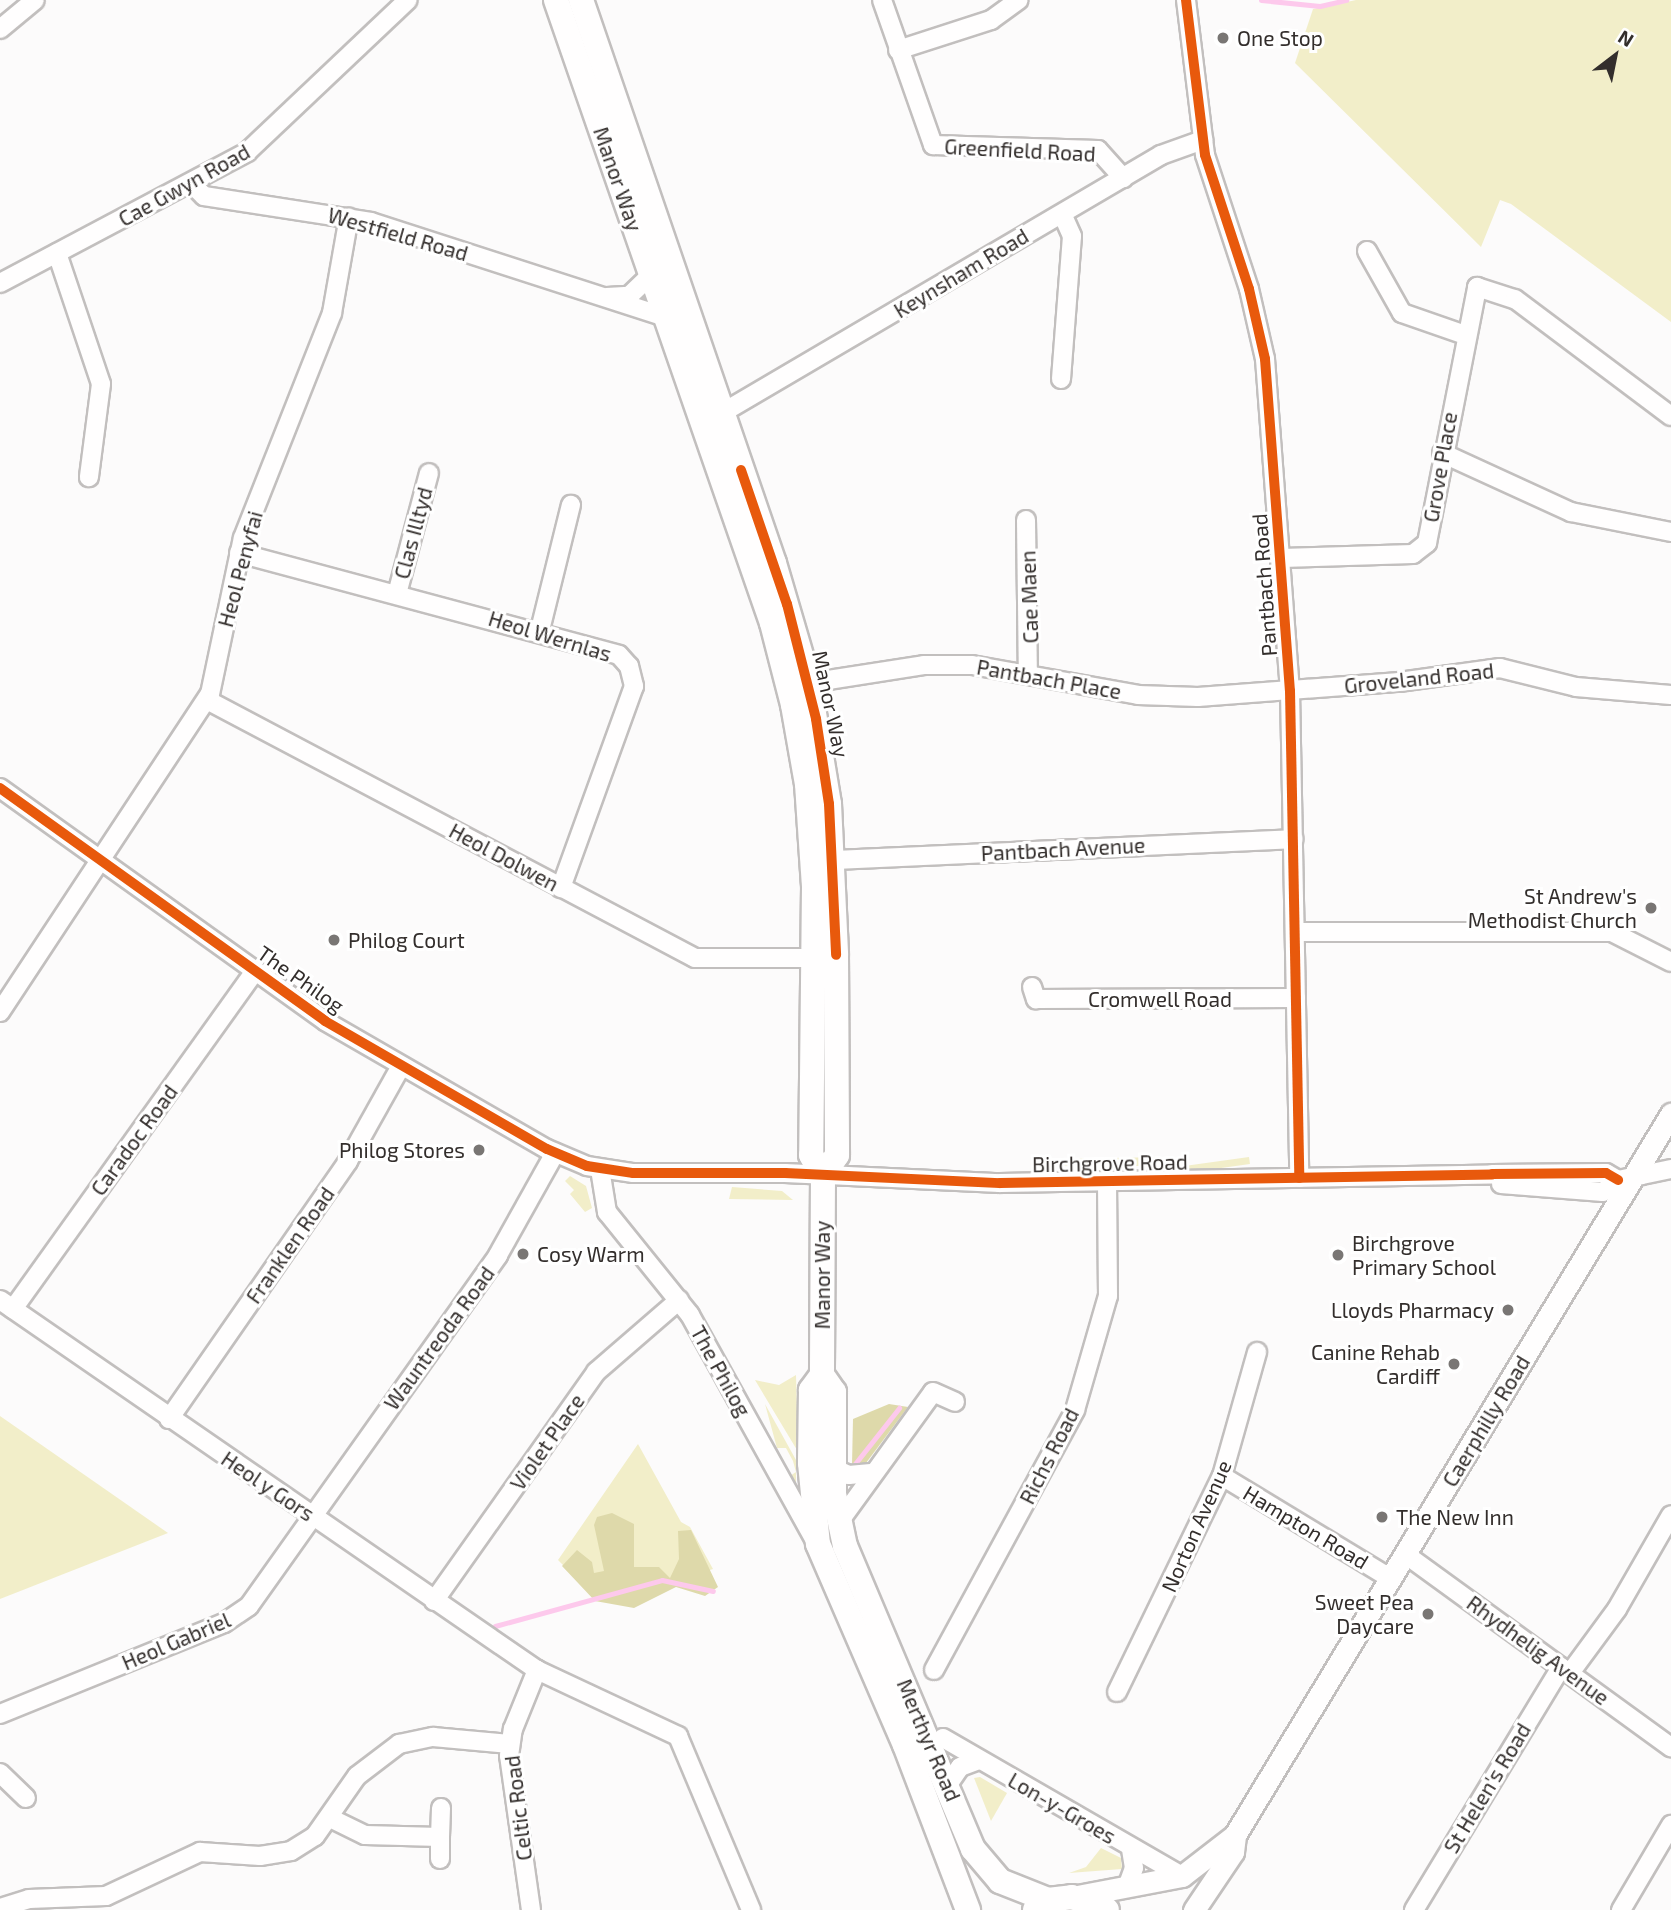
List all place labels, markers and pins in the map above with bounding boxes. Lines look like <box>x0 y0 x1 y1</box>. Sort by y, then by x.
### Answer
place label: One Stop <box>1237 25 1323 51</box>
marker: One Stop <box>1215 30 1231 46</box>
place label: St Andrew's Methodist Church <box>1468 883 1637 933</box>
marker: St Andrew's Methodist Church <box>1643 900 1659 916</box>
place label: Philog Court <box>348 927 465 953</box>
marker: Philog Court <box>326 932 342 948</box>
place label: Philog Stores <box>339 1137 465 1163</box>
marker: Philog Stores <box>471 1142 487 1158</box>
place label: Birchgrove Primary School <box>1352 1230 1497 1280</box>
place label: Cosy Warm <box>537 1241 645 1267</box>
marker: Cosy Warm <box>515 1246 531 1262</box>
marker: Birchgrove Primary School <box>1330 1247 1346 1263</box>
place label: Lloyds Pharmacy <box>1331 1297 1494 1323</box>
marker: Lloyds Pharmacy <box>1500 1302 1516 1318</box>
place label: Canine Rehab Cardiff <box>1311 1339 1440 1389</box>
marker: Canine Rehab Cardiff <box>1446 1356 1462 1372</box>
place label: The New Inn <box>1396 1504 1514 1530</box>
marker: The New Inn <box>1374 1509 1390 1525</box>
place label: Sweet Pea Daycare <box>1315 1589 1414 1639</box>
marker: Sweet Pea Daycare <box>1420 1606 1436 1622</box>

